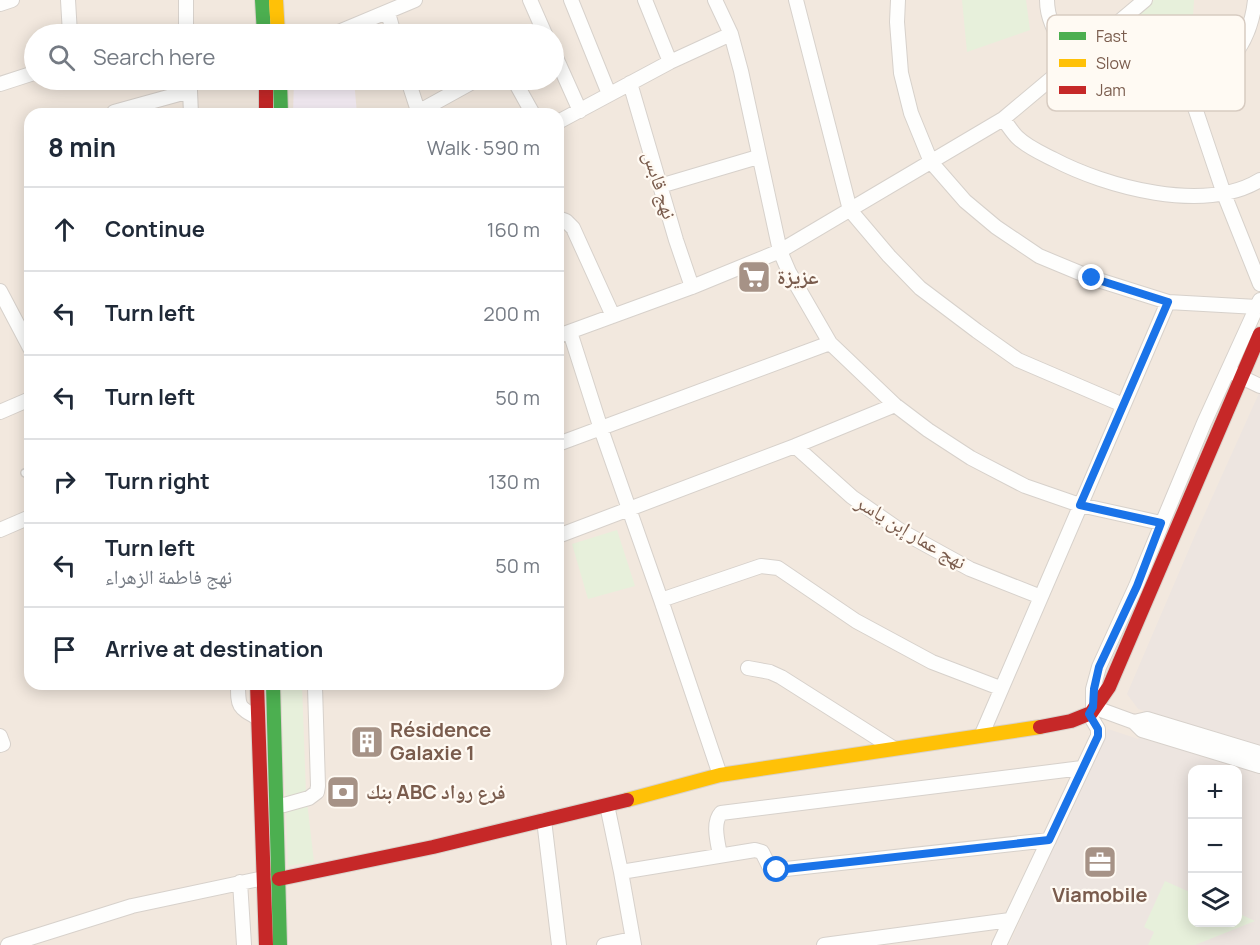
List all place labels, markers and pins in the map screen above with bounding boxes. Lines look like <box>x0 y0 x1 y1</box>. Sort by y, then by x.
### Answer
supermarket icon: عزيزة <box>736 259 772 295</box>
place label: عزيزة <box>777 263 819 290</box>
place label: Résidence Galaxie 1 <box>390 716 491 766</box>
building icon: Résidence Galaxie 1 <box>349 724 385 760</box>
bank icon: بنك ABC فرع رواد <box>325 774 361 810</box>
place label: بنك ABC فرع رواد <box>366 778 505 805</box>
office icon: Viamobile <box>1082 844 1118 880</box>
place label: Viamobile <box>1052 881 1148 908</box>

